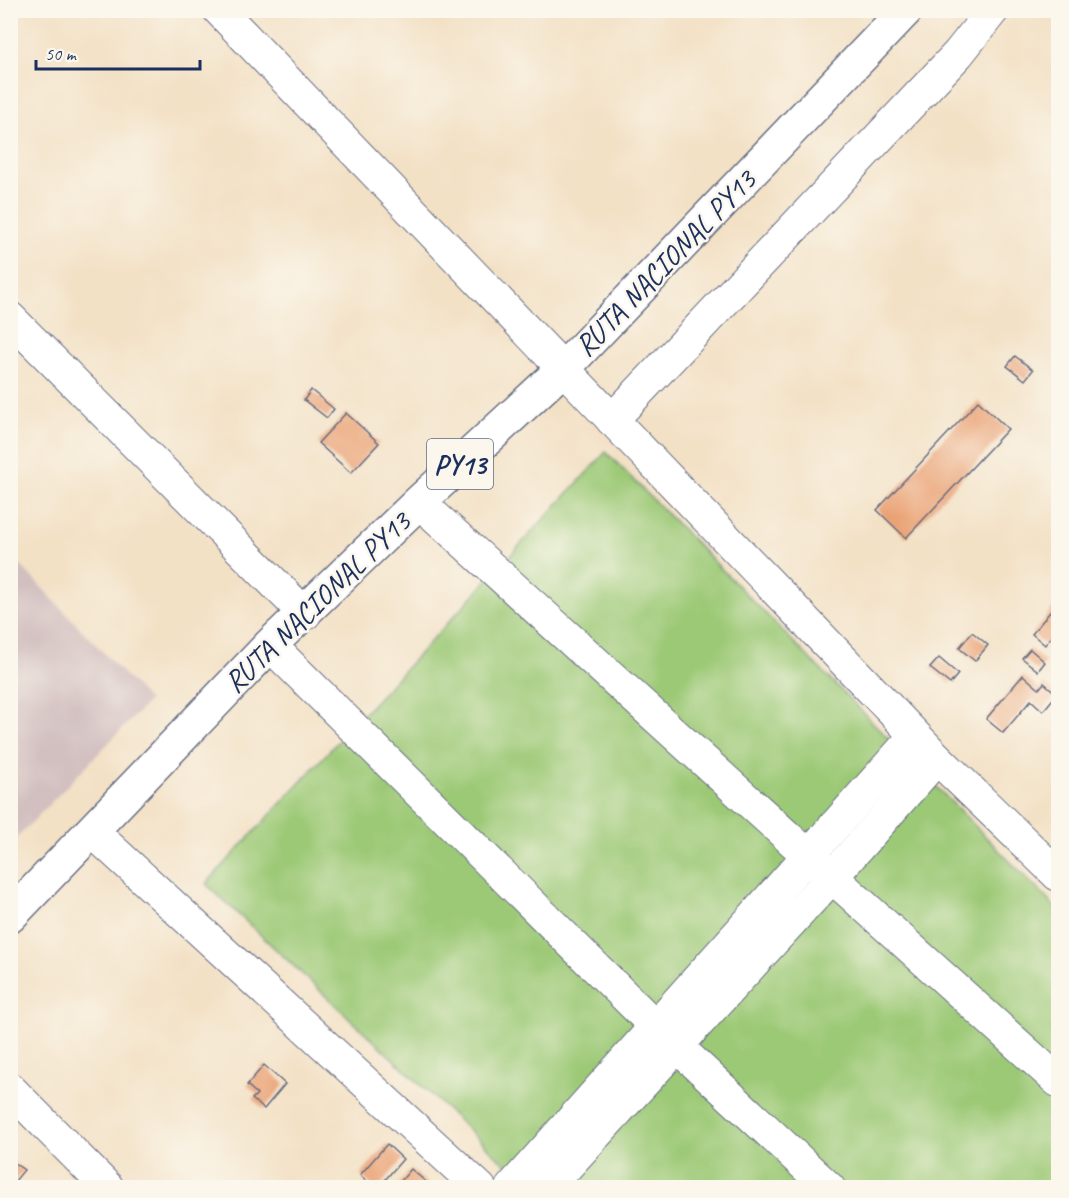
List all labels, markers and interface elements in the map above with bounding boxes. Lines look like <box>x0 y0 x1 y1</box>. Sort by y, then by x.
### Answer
scale bar <box>36 33 200 71</box>
text: 50 m <box>45 43 78 65</box>
street label: RUTA NACIONAL PY13 <box>566 160 766 364</box>
road number: PY13 <box>427 439 493 489</box>
street label: RUTA NACIONAL PY13 <box>216 501 420 701</box>

